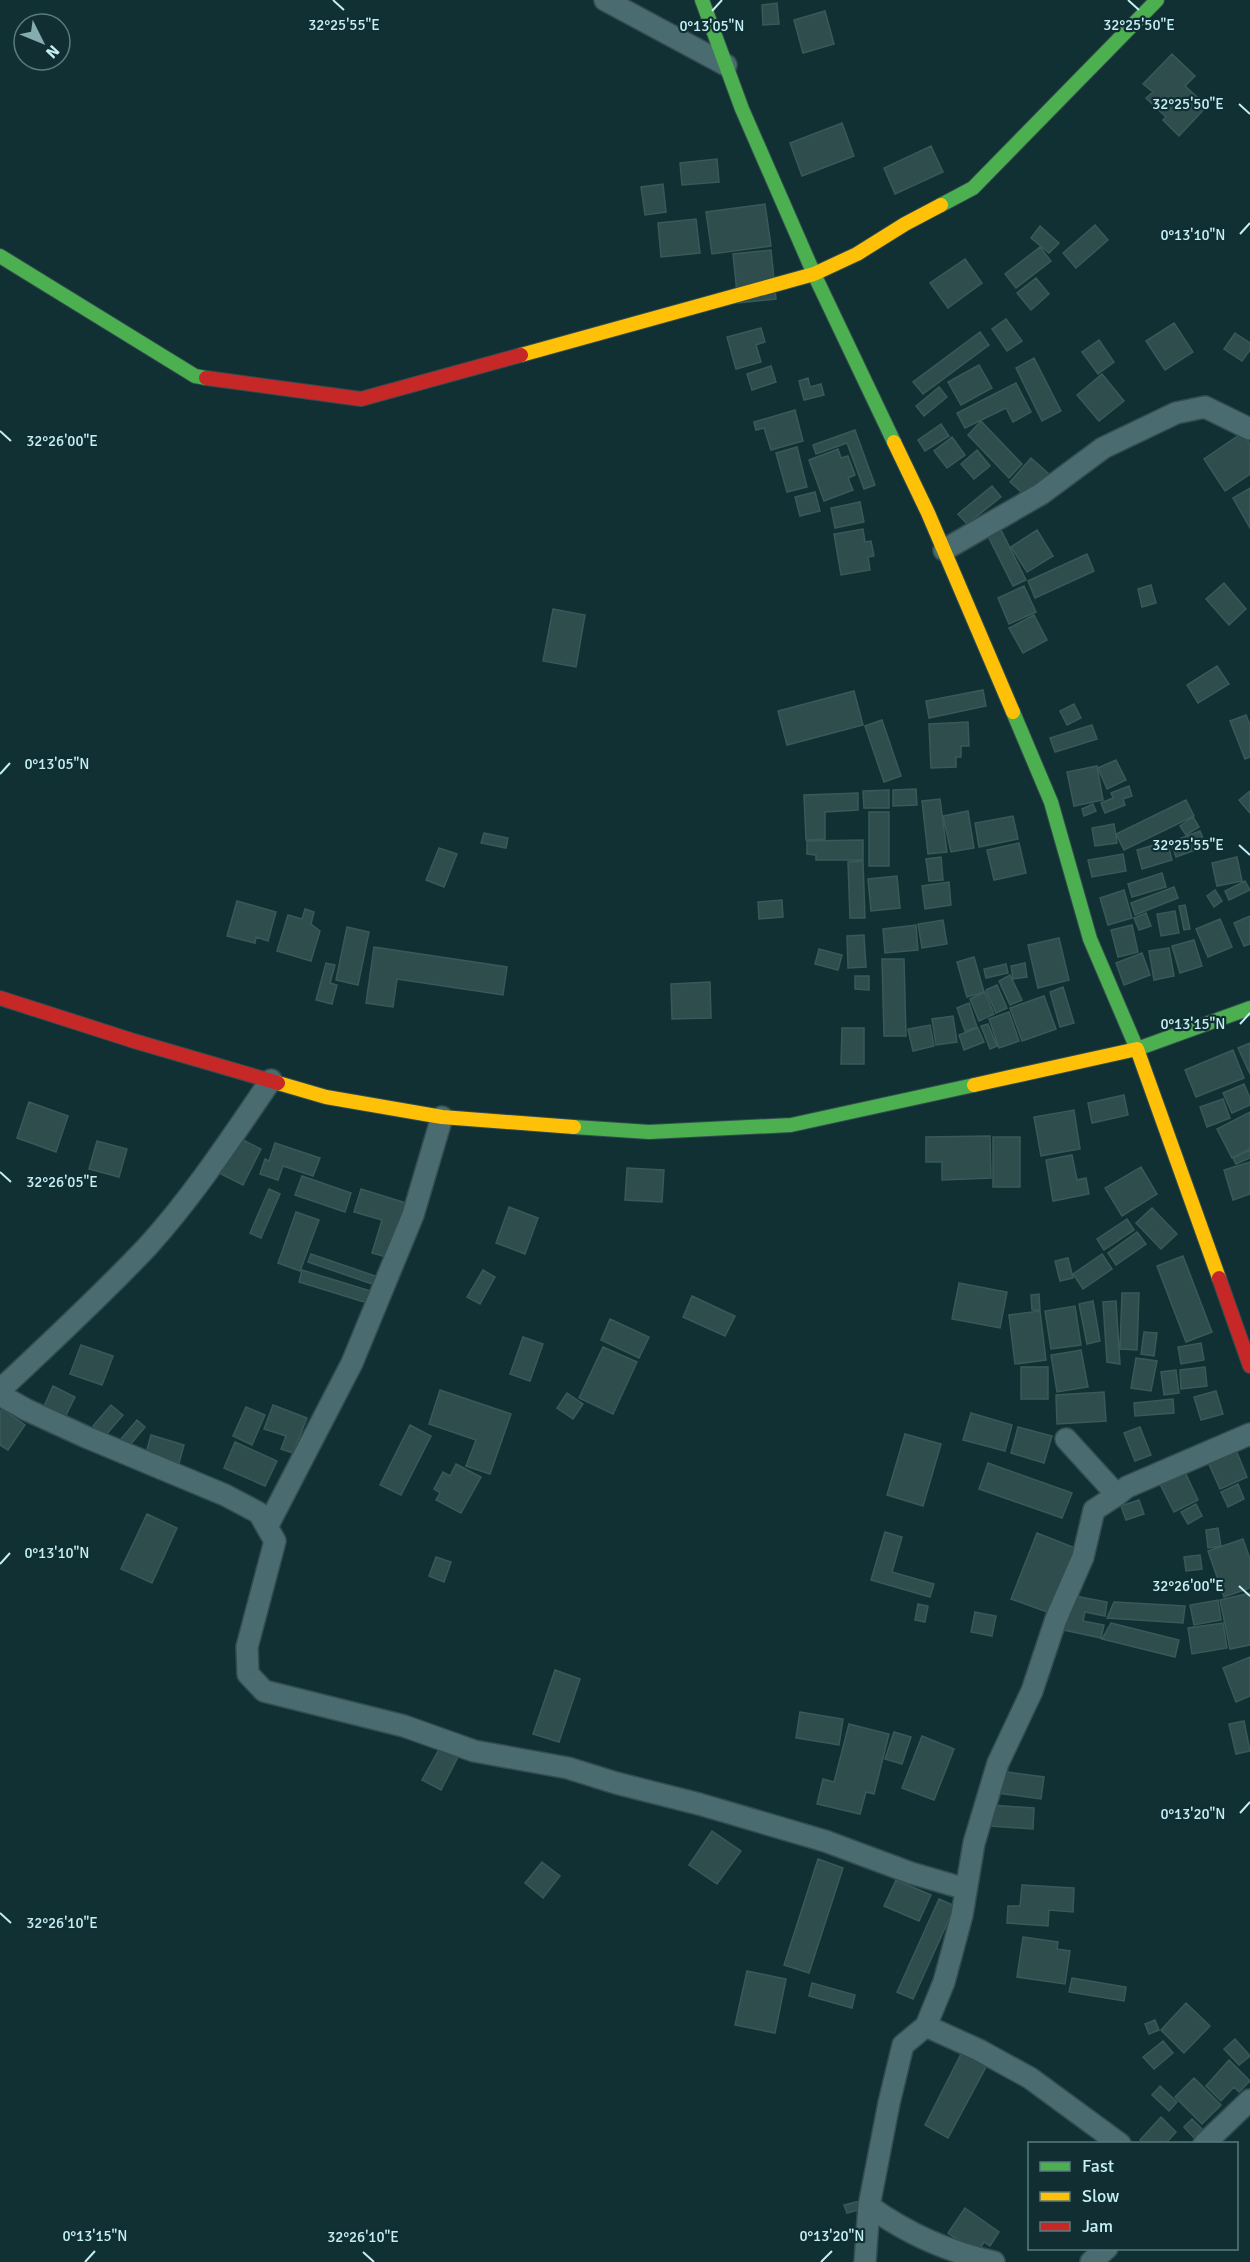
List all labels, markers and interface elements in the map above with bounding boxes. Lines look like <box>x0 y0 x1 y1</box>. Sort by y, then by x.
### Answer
north arrow <box>12 12 72 72</box>
text: 32°25'55"E <box>308 16 380 34</box>
text: 32°25'50"E <box>1103 16 1175 34</box>
text: 0°13'05"N <box>679 17 745 35</box>
text: N <box>41 41 63 62</box>
text: 32°25'50"E <box>1152 95 1224 113</box>
text: 0°13'10"N <box>1160 226 1226 244</box>
text: 32°26'00"E <box>26 432 98 450</box>
text: 0°13'05"N <box>24 755 90 773</box>
text: 32°25'55"E <box>1152 836 1224 854</box>
text: 0°13'15"N <box>1160 1015 1226 1033</box>
text: 32°26'05"E <box>26 1173 98 1191</box>
text: 0°13'10"N <box>24 1544 90 1562</box>
text: 32°26'00"E <box>1152 1577 1224 1595</box>
text: 0°13'20"N <box>1160 1805 1226 1823</box>
text: 32°26'10"E <box>26 1914 98 1932</box>
legend <box>1028 2142 1238 2250</box>
text: Fast <box>1082 2155 1114 2177</box>
text: Slow <box>1082 2185 1119 2207</box>
text: Jam <box>1082 2215 1113 2237</box>
text: 0°13'15"N <box>62 2227 128 2245</box>
text: 0°13'20"N <box>799 2227 865 2245</box>
text: 32°26'10"E <box>327 2228 399 2246</box>

